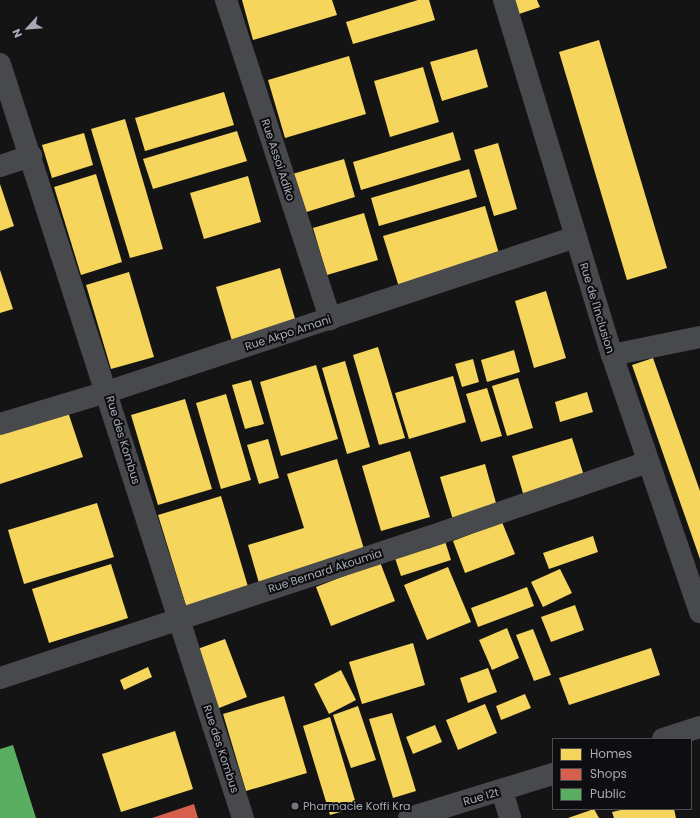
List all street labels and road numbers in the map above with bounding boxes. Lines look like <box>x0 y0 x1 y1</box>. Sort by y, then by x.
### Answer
street label: Rue Assoi Adiko <box>259 117 297 203</box>
street label: Rue de l'Inclusion <box>577 261 617 355</box>
street label: Rue Akpo Amani <box>243 313 333 353</box>
street label: Rue des Kombus <box>103 394 143 486</box>
street label: Rue Bernard Akoumia <box>266 546 384 596</box>
street label: Rue des Kombus <box>201 703 241 795</box>
street label: Rue I2t <box>462 786 500 808</box>

